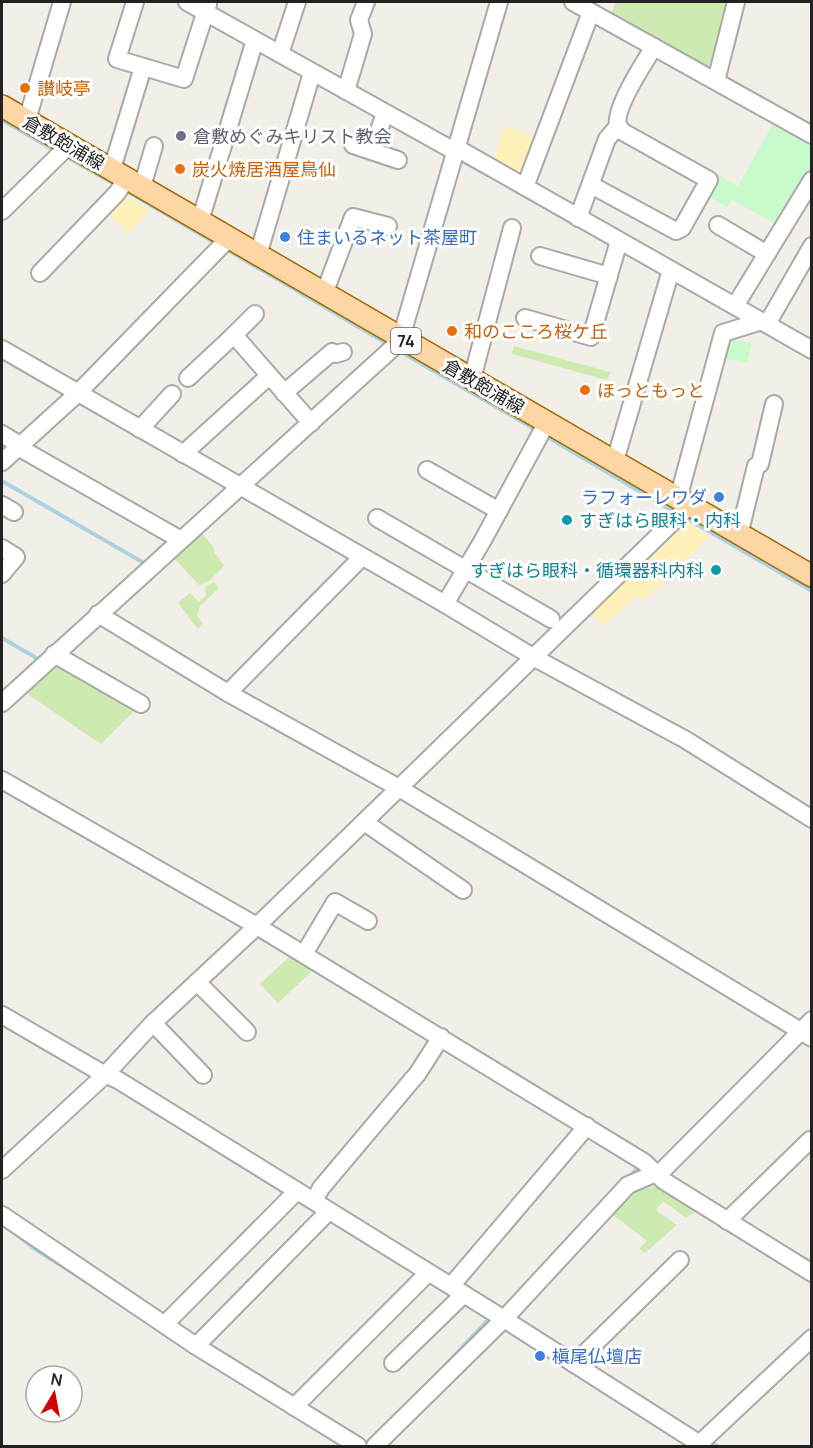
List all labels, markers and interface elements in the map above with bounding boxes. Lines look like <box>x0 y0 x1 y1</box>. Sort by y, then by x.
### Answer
place label: 讃岐亭 <box>37 76 91 100</box>
marker: 讃岐亭 <box>18 81 32 95</box>
street label: 倉敷飽浦線 <box>19 109 109 175</box>
place label: 倉敷めぐみキリスト教会 <box>193 124 392 148</box>
marker: 倉敷めぐみキリスト教会 <box>174 129 188 143</box>
place label: 炭火焼居酒屋鳥仙 <box>192 157 336 181</box>
marker: 炭火焼居酒屋鳥仙 <box>173 162 187 176</box>
place label: 住まいるネット茶屋町 <box>297 225 477 249</box>
marker: 住まいるネット茶屋町 <box>278 230 292 244</box>
place label: 和のこころ桜ケ丘 <box>464 319 608 343</box>
marker: 和のこころ桜ケ丘 <box>445 324 459 338</box>
road number: 74 <box>391 328 421 354</box>
street label: 倉敷飽浦線 <box>439 353 529 419</box>
place label: ほっともっと <box>597 378 705 402</box>
marker: ほっともっと <box>578 383 592 397</box>
place label: ラフォーレワダ <box>581 485 707 509</box>
marker: ラフォーレワダ <box>712 490 726 504</box>
place label: すぎはら眼科・内科 <box>579 508 741 532</box>
marker: すぎはら眼科・内科 <box>560 513 574 527</box>
place label: すぎはら眼科・循環器科内科 <box>470 558 704 582</box>
marker: すぎはら眼科・循環器科内科 <box>709 563 723 577</box>
place label: 槇尾仏壇店 <box>552 1344 642 1368</box>
marker: 槇尾仏壇店 <box>533 1349 547 1363</box>
north arrow <box>24 1364 84 1424</box>
text: N <box>49 1367 64 1391</box>

